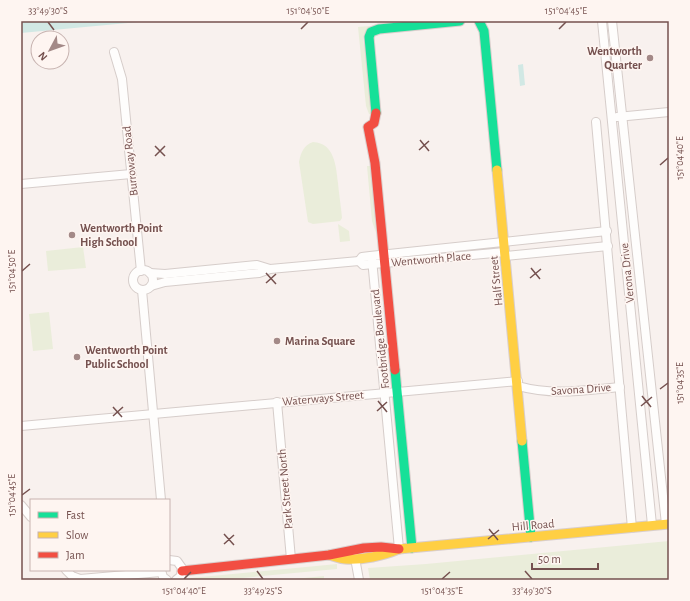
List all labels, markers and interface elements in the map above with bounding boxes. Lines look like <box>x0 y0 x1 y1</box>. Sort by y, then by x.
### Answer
text: 33°49'30"S <box>28 6 68 16</box>
text: 151°04'50"E <box>287 6 330 16</box>
text: 151°04'45"E <box>545 6 587 16</box>
north arrow <box>30 30 70 70</box>
place label: Wentworth Quarter <box>587 45 643 72</box>
text: N <box>36 50 49 63</box>
marker: Wentworth Quarter <box>645 53 655 63</box>
street label: Burroway Road <box>120 125 141 197</box>
text: 151°04'40"E <box>675 136 685 180</box>
place label: Wentworth Point High School <box>80 222 163 248</box>
marker: Wentworth Point High School <box>67 230 77 240</box>
street label: Verona Drive <box>618 242 636 304</box>
text: 151°04'50"E <box>7 249 17 292</box>
street label: Wentworth Place <box>391 250 471 268</box>
street label: Half Street <box>487 255 505 307</box>
street label: Footbridge Boulevard <box>369 289 391 389</box>
place label: Marina Square <box>285 335 356 347</box>
marker: Marina Square <box>272 336 282 346</box>
place label: Wentworth Point Public School <box>85 344 168 370</box>
marker: Wentworth Point Public School <box>72 352 82 362</box>
text: 151°04'35"E <box>675 362 685 404</box>
street label: Savona Drive <box>551 381 611 397</box>
street label: Waterways Street <box>282 388 365 409</box>
street label: Park Street North <box>276 448 294 530</box>
text: 151°04'45"E <box>7 474 17 516</box>
legend <box>30 499 170 571</box>
text: Fast <box>66 509 85 521</box>
street label: Hill Road <box>511 517 555 533</box>
text: Slow <box>66 529 88 541</box>
scale bar <box>532 545 598 571</box>
text: Jam <box>66 549 85 561</box>
text: 50 m <box>538 553 561 565</box>
text: 151°04'40"E <box>162 586 206 596</box>
text: 33°49'25"S <box>244 586 283 596</box>
text: 151°04'35"E <box>421 586 463 596</box>
text: 33°49'30"S <box>512 586 552 596</box>

